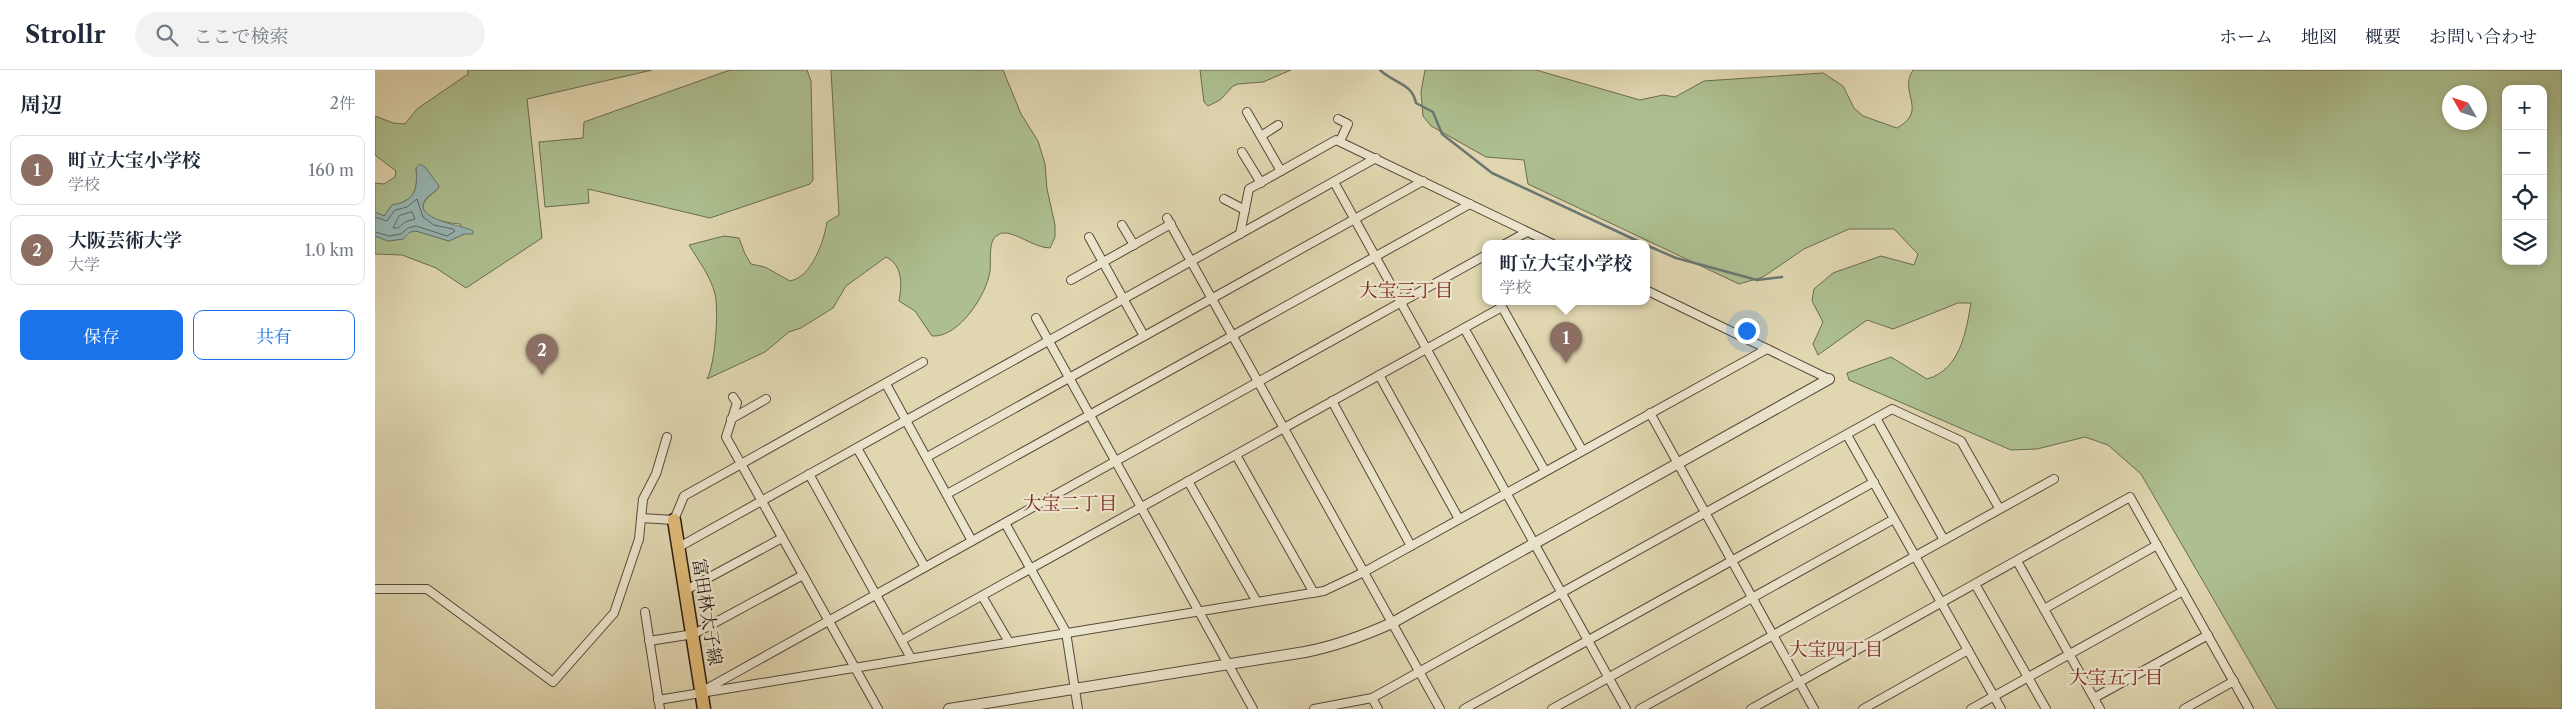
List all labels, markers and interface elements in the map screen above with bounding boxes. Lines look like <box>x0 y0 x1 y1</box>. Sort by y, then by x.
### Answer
search box <box>135 12 485 57</box>
text: Strollr <box>25 20 105 49</box>
icon: search <box>153 21 181 49</box>
text: ここで検索 <box>193 25 288 48</box>
text: ホーム <box>2219 26 2273 48</box>
text: 地図 <box>2301 26 2337 48</box>
text: 概要 <box>2365 26 2401 48</box>
text: お問い合わせ <box>2429 26 2537 48</box>
north arrow <box>2442 85 2487 130</box>
map controls <box>2502 85 2547 265</box>
button: + <box>2502 85 2547 130</box>
text: 周辺 <box>20 92 62 117</box>
text: 2件 <box>330 93 355 113</box>
button: − <box>2502 130 2547 175</box>
text: 町立大宝小学校 <box>68 149 201 172</box>
text: 1 <box>33 160 41 180</box>
text: 160 m <box>309 160 354 180</box>
text: 学校 <box>68 174 100 194</box>
button: locate <box>2502 175 2547 220</box>
button: layers <box>2502 220 2547 265</box>
text: 大阪芸術大学 <box>68 229 182 252</box>
text: 2 <box>32 240 42 260</box>
text: 1.0 km <box>305 240 354 260</box>
popup <box>1482 240 1650 305</box>
text: 町立大宝小学校 <box>1499 252 1633 275</box>
text: 大学 <box>68 254 100 274</box>
text: 学校 <box>1499 277 1532 297</box>
district label: 大宝三丁目 <box>1358 279 1454 302</box>
button: 保存 <box>20 310 183 360</box>
button: 共有 <box>193 310 355 360</box>
your location <box>1734 318 1760 344</box>
pin: 1 <box>1550 322 1582 363</box>
pin: 2 <box>526 334 558 375</box>
district label: 大宝二丁目 <box>1022 492 1118 515</box>
street label: 富田林太子線 <box>688 557 726 667</box>
district label: 大宝四丁目 <box>1788 638 1884 661</box>
district label: 大宝五丁目 <box>2068 666 2164 689</box>

